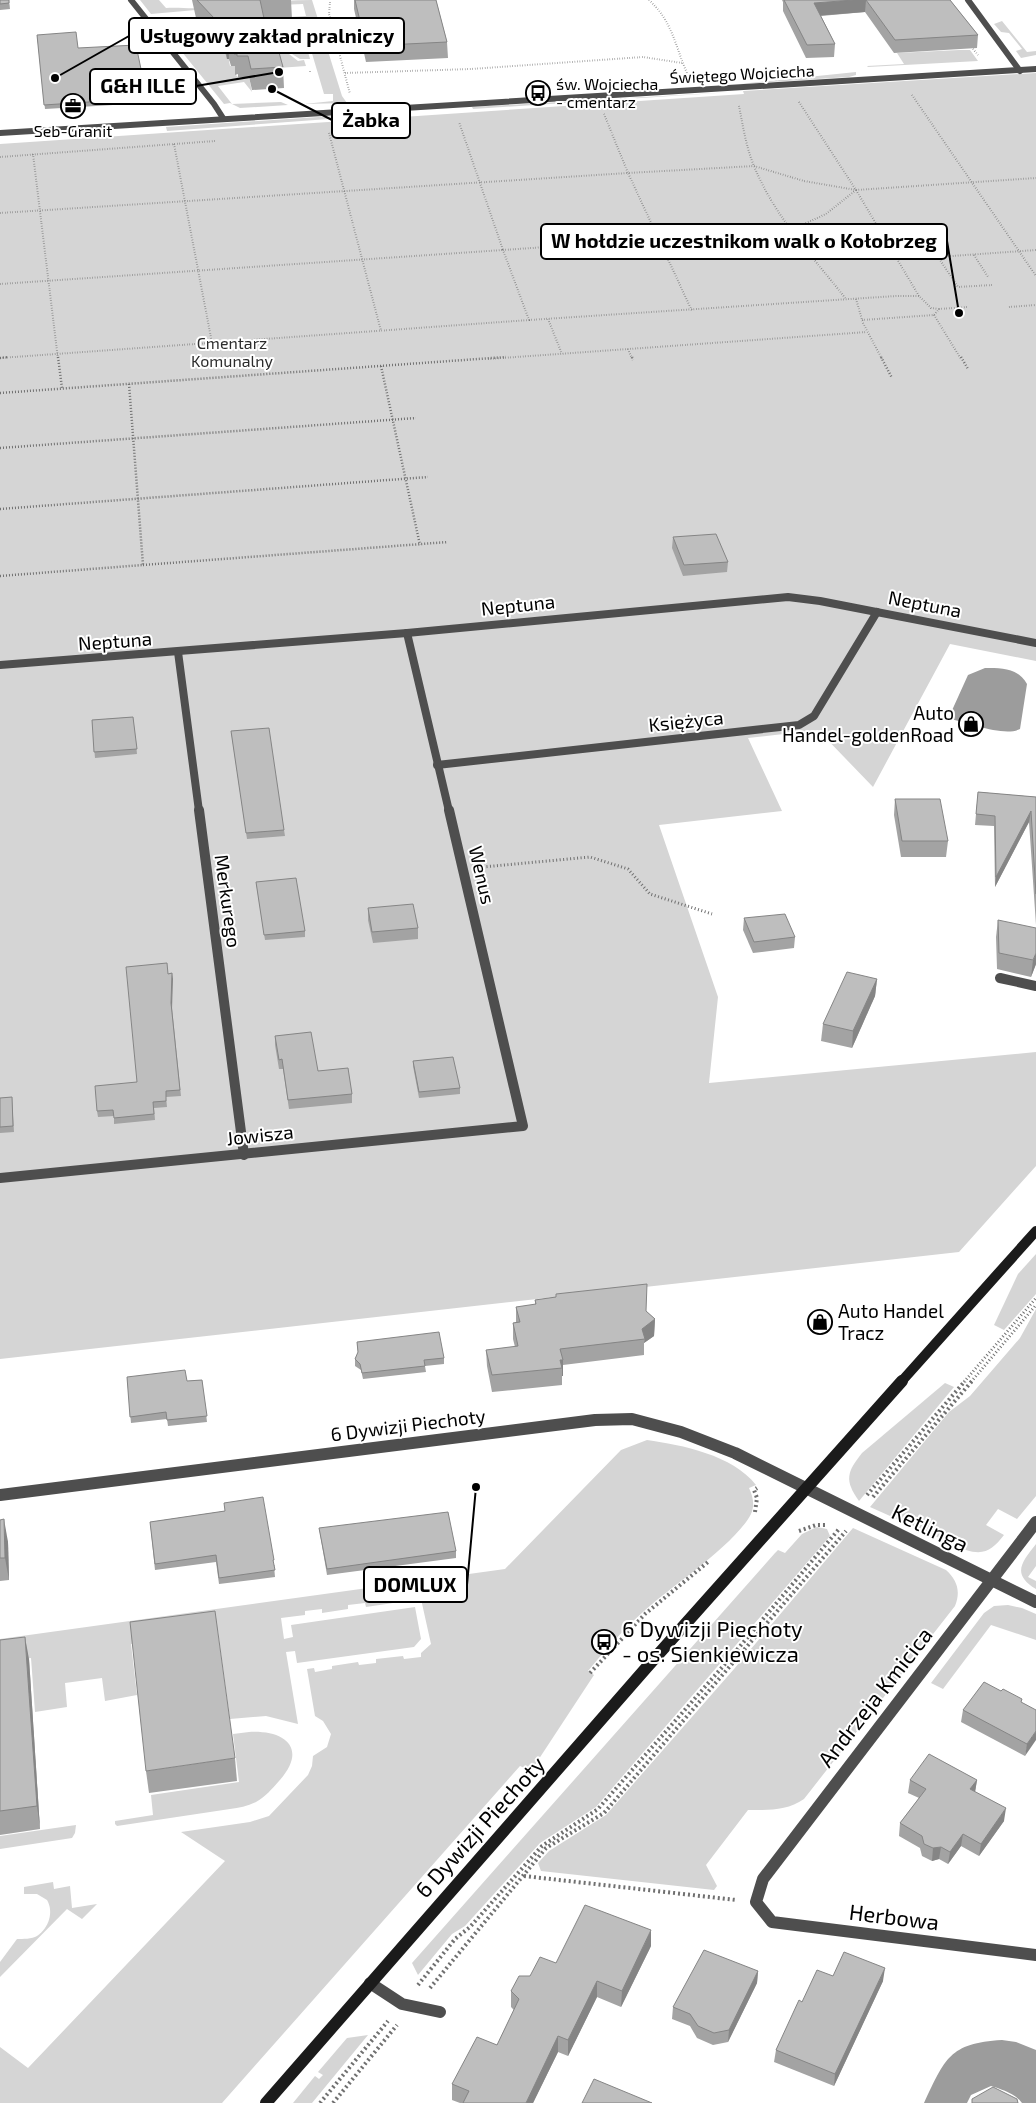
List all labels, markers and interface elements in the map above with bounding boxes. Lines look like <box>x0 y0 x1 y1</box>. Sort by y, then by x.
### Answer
callout: Usługowy zakład pralniczy <box>129 18 404 53</box>
text: Usługowy zakład pralniczy <box>140 23 395 48</box>
street label: Świętego Wojciecha <box>669 60 815 88</box>
callout: G&H ILLE <box>90 69 196 104</box>
text: G&H ILLE <box>100 73 186 97</box>
place label: św. Wojciecha - cmentarz <box>556 74 658 111</box>
bus stop icon: św. Wojciecha - cmentarz <box>525 80 551 106</box>
office icon: Seb-Granit <box>60 93 86 119</box>
callout: Żabka <box>332 103 410 138</box>
text: Żabka <box>342 107 400 131</box>
place label: Seb-Granit <box>34 121 112 140</box>
callout: W hołdzie uczestnikom walk o Kołobrzeg <box>541 224 947 259</box>
text: W hołdzie uczestnikom walk o Kołobrzeg <box>551 228 937 252</box>
park label: Cmentarz Komunalny <box>191 333 274 370</box>
street label: Neptuna <box>887 585 964 622</box>
street label: Neptuna <box>480 589 556 620</box>
street label: Neptuna <box>77 626 153 655</box>
place label: Auto Handel-goldenRoad <box>782 701 954 746</box>
street label: Księżyca <box>647 705 725 736</box>
shop icon: Auto Handel-goldenRoad <box>958 711 984 737</box>
street label: Wenus <box>465 843 500 906</box>
street label: Merkurego <box>211 853 246 949</box>
street label: Jowisza <box>225 1120 295 1149</box>
place label: Auto Handel Tracz <box>838 1299 944 1344</box>
shop icon: Auto Handel Tracz <box>807 1309 833 1335</box>
street label: 6 Dywizji Piechoty <box>329 1404 487 1445</box>
street label: Ketlinga <box>888 1497 973 1557</box>
callout: DOMLUX <box>364 1567 467 1602</box>
text: DOMLUX <box>374 1572 457 1596</box>
place label: 6 Dywizji Piechoty - os. Sienkiewicza <box>622 1615 803 1666</box>
street label: Andrzeja Kmicica <box>812 1621 938 1772</box>
bus stop icon: 6 Dywizji Piechoty - os. Sienkiewicza <box>591 1629 617 1655</box>
street label: 6 Dywizji Piechoty <box>409 1750 550 1903</box>
street label: Herbowa <box>848 1898 941 1934</box>

